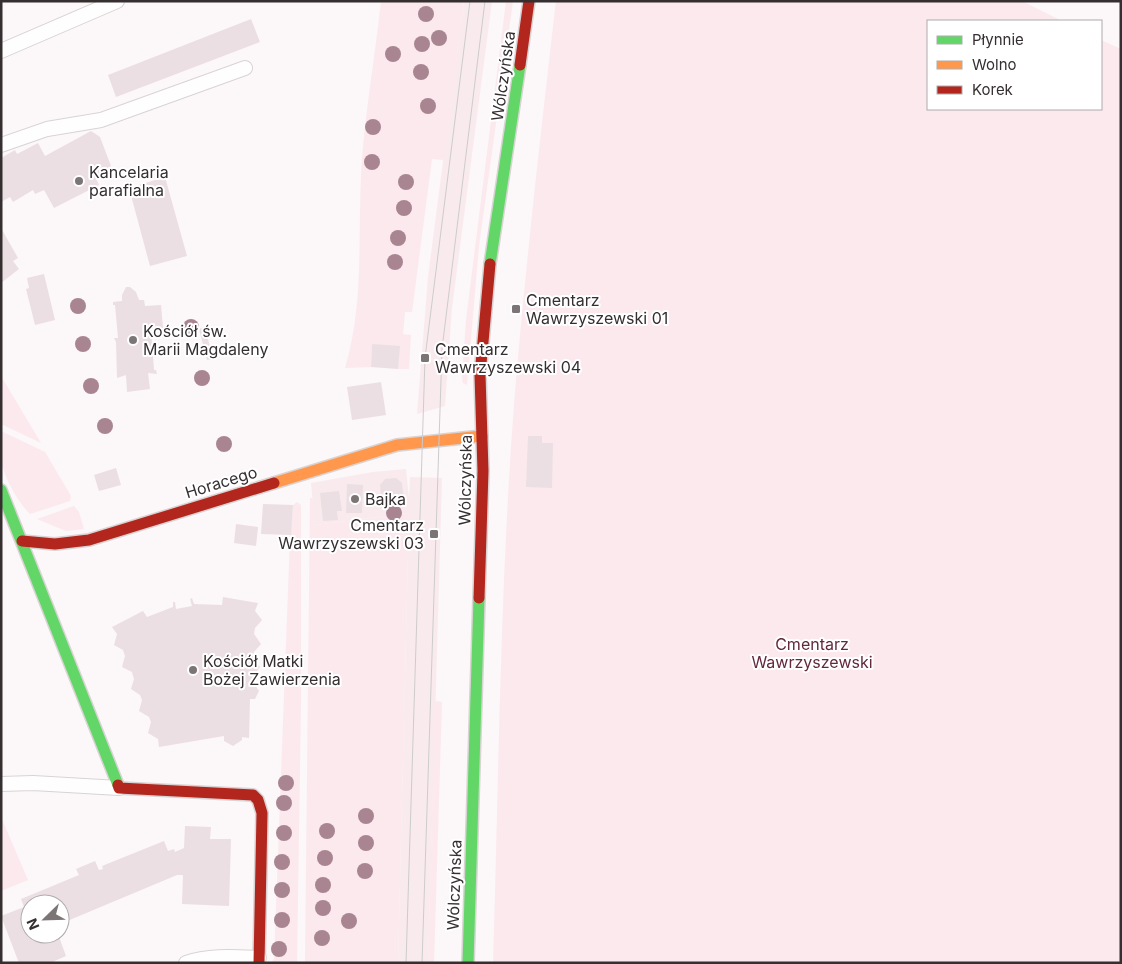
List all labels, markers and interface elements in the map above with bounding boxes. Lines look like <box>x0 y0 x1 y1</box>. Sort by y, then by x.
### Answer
legend <box>927 20 1102 110</box>
street label: Wólczyńska <box>487 30 519 122</box>
text: Płynnie <box>972 30 1024 49</box>
text: Wolno <box>972 55 1017 74</box>
text: Korek <box>972 80 1014 99</box>
place label: Kancelaria parafialna <box>89 162 169 200</box>
marker: Kancelaria parafialna <box>73 175 85 187</box>
place label: Cmentarz Wawrzyszewski 01 <box>526 290 668 328</box>
marker: Cmentarz Wawrzyszewski 01 <box>510 303 522 315</box>
place label: Kościół św. Marii Magdaleny <box>143 321 268 359</box>
marker: Kościół św. Marii Magdaleny <box>127 334 139 346</box>
place label: Cmentarz Wawrzyszewski 04 <box>435 339 581 377</box>
marker: Cmentarz Wawrzyszewski 04 <box>419 352 431 364</box>
street label: Wólczyńska <box>454 434 476 526</box>
street label: Horacego <box>183 462 259 502</box>
place label: Bajka <box>365 489 406 509</box>
marker: Bajka <box>349 493 361 505</box>
place label: Cmentarz Wawrzyszewski 03 <box>278 515 424 553</box>
marker: Cmentarz Wawrzyszewski 03 <box>428 528 440 540</box>
park label: Cmentarz Wawrzyszewski <box>751 634 873 672</box>
place label: Kościół Matki Bożej Zawierzenia <box>203 651 341 689</box>
marker: Kościół Matki Bożej Zawierzenia <box>187 664 199 676</box>
street label: Wólczyńska <box>442 839 466 931</box>
north arrow <box>20 894 70 944</box>
text: N <box>23 916 42 933</box>

